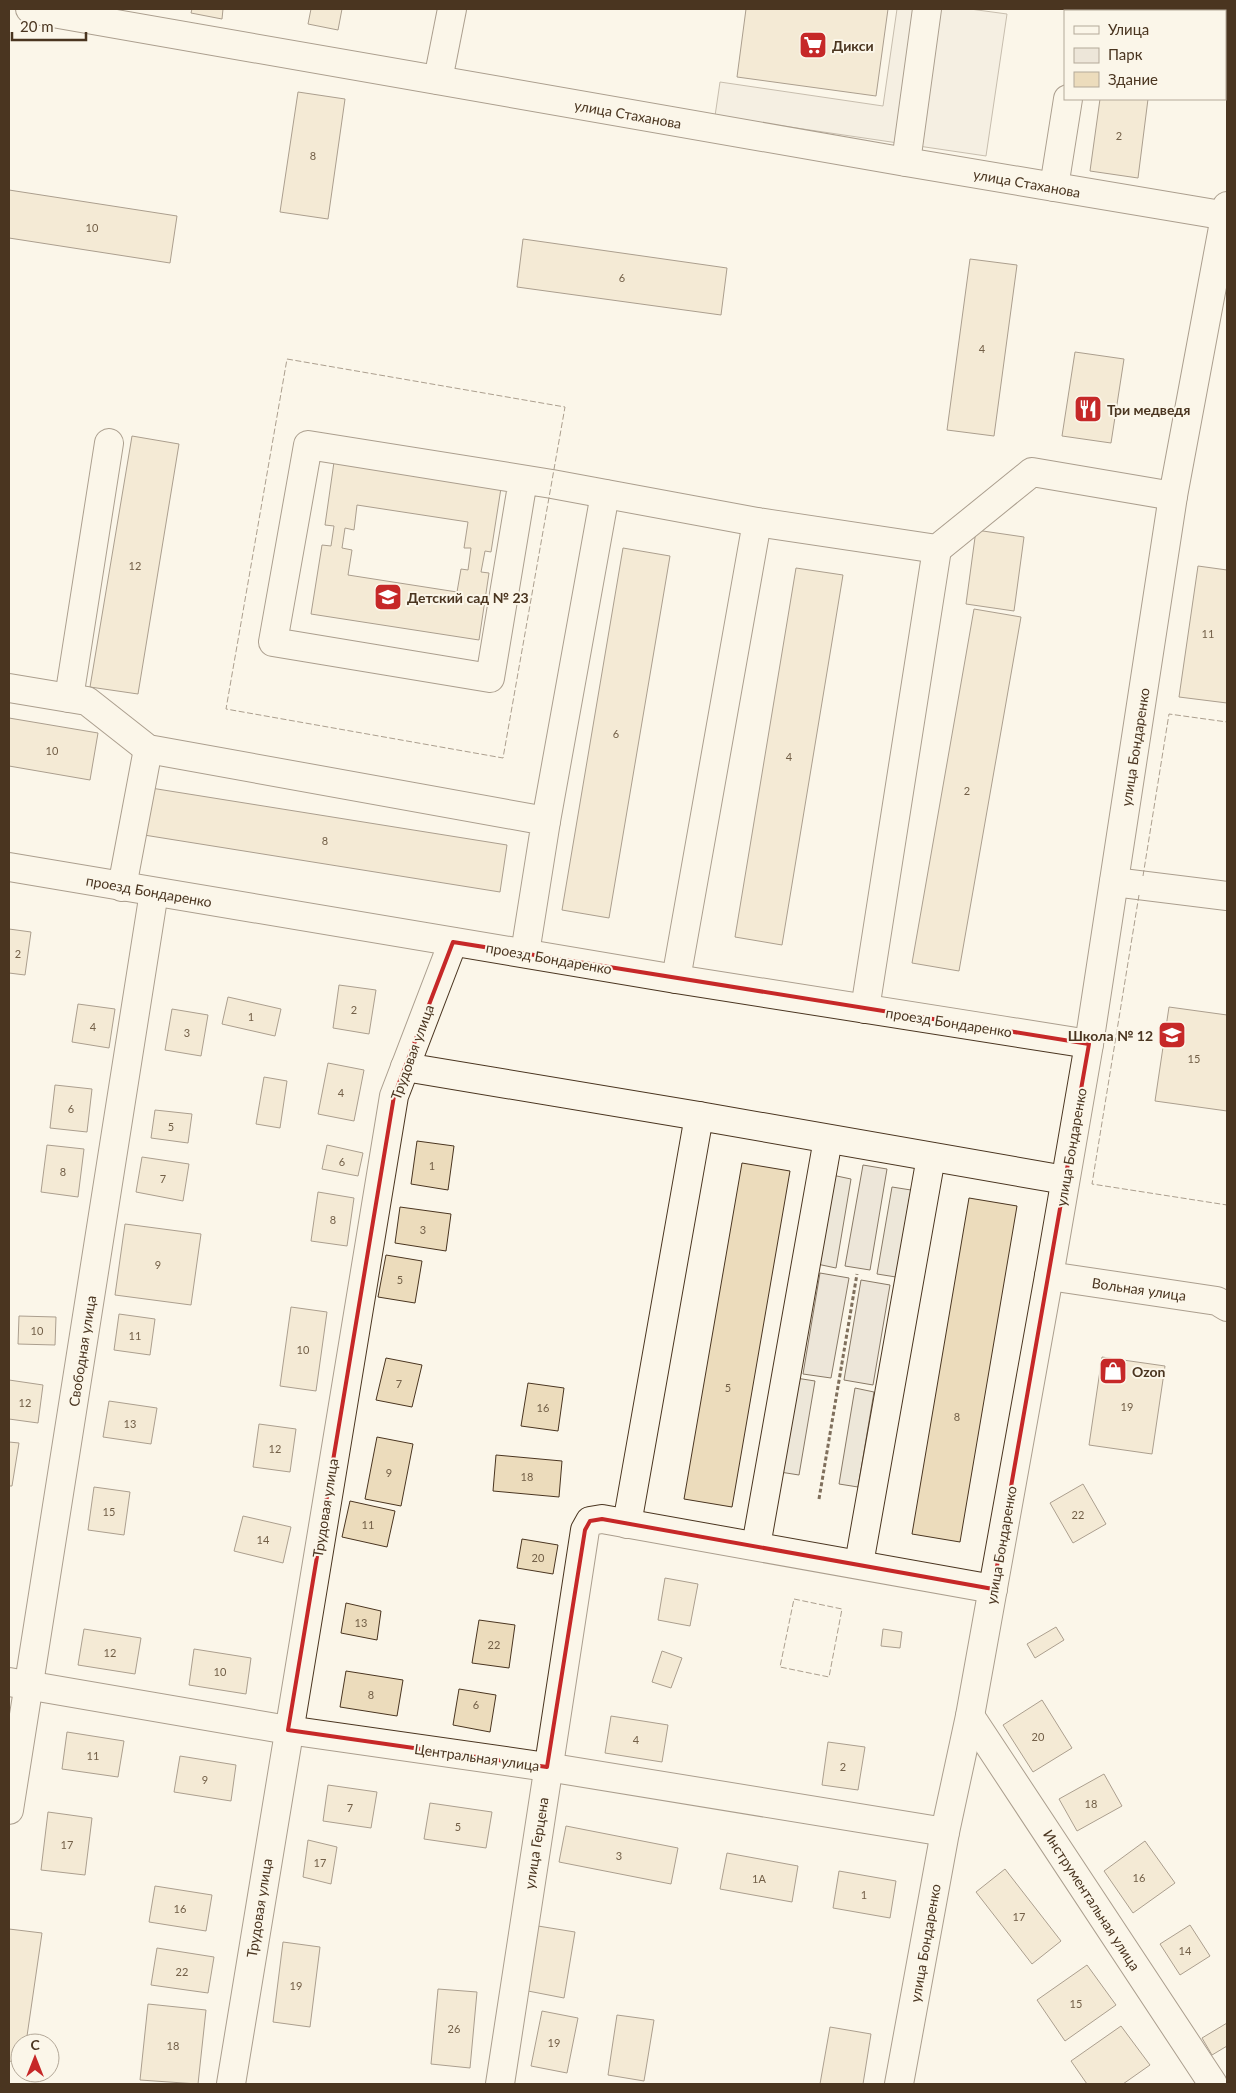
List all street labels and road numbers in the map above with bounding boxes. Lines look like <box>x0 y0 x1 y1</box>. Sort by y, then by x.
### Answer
street label: улица Стаханова <box>573 96 683 132</box>
street label: улица Стаханова <box>972 165 1082 201</box>
street label: улица Бондаренко <box>1117 686 1153 808</box>
street label: проезд Бондаренко <box>85 872 213 910</box>
street label: проезд Бондаренко <box>485 939 613 977</box>
street label: Трудовая улица <box>387 1002 437 1102</box>
street label: проезд Бондаренко <box>885 1004 1013 1040</box>
street label: улица Бондаренко <box>1052 1086 1090 1208</box>
street label: Вольная улица <box>1091 1274 1187 1304</box>
street label: Свободная улица <box>65 1294 99 1408</box>
street label: Трудовая улица <box>309 1457 341 1559</box>
street label: улица Бондаренко <box>982 1484 1020 1606</box>
street label: Центральная улица <box>413 1740 541 1774</box>
street label: улица Герцена <box>520 1796 552 1890</box>
street label: Инструментальная улица <box>1040 1826 1144 1974</box>
street label: Трудовая улица <box>243 1857 275 1959</box>
street label: улица Бондаренко <box>906 1882 944 2004</box>

